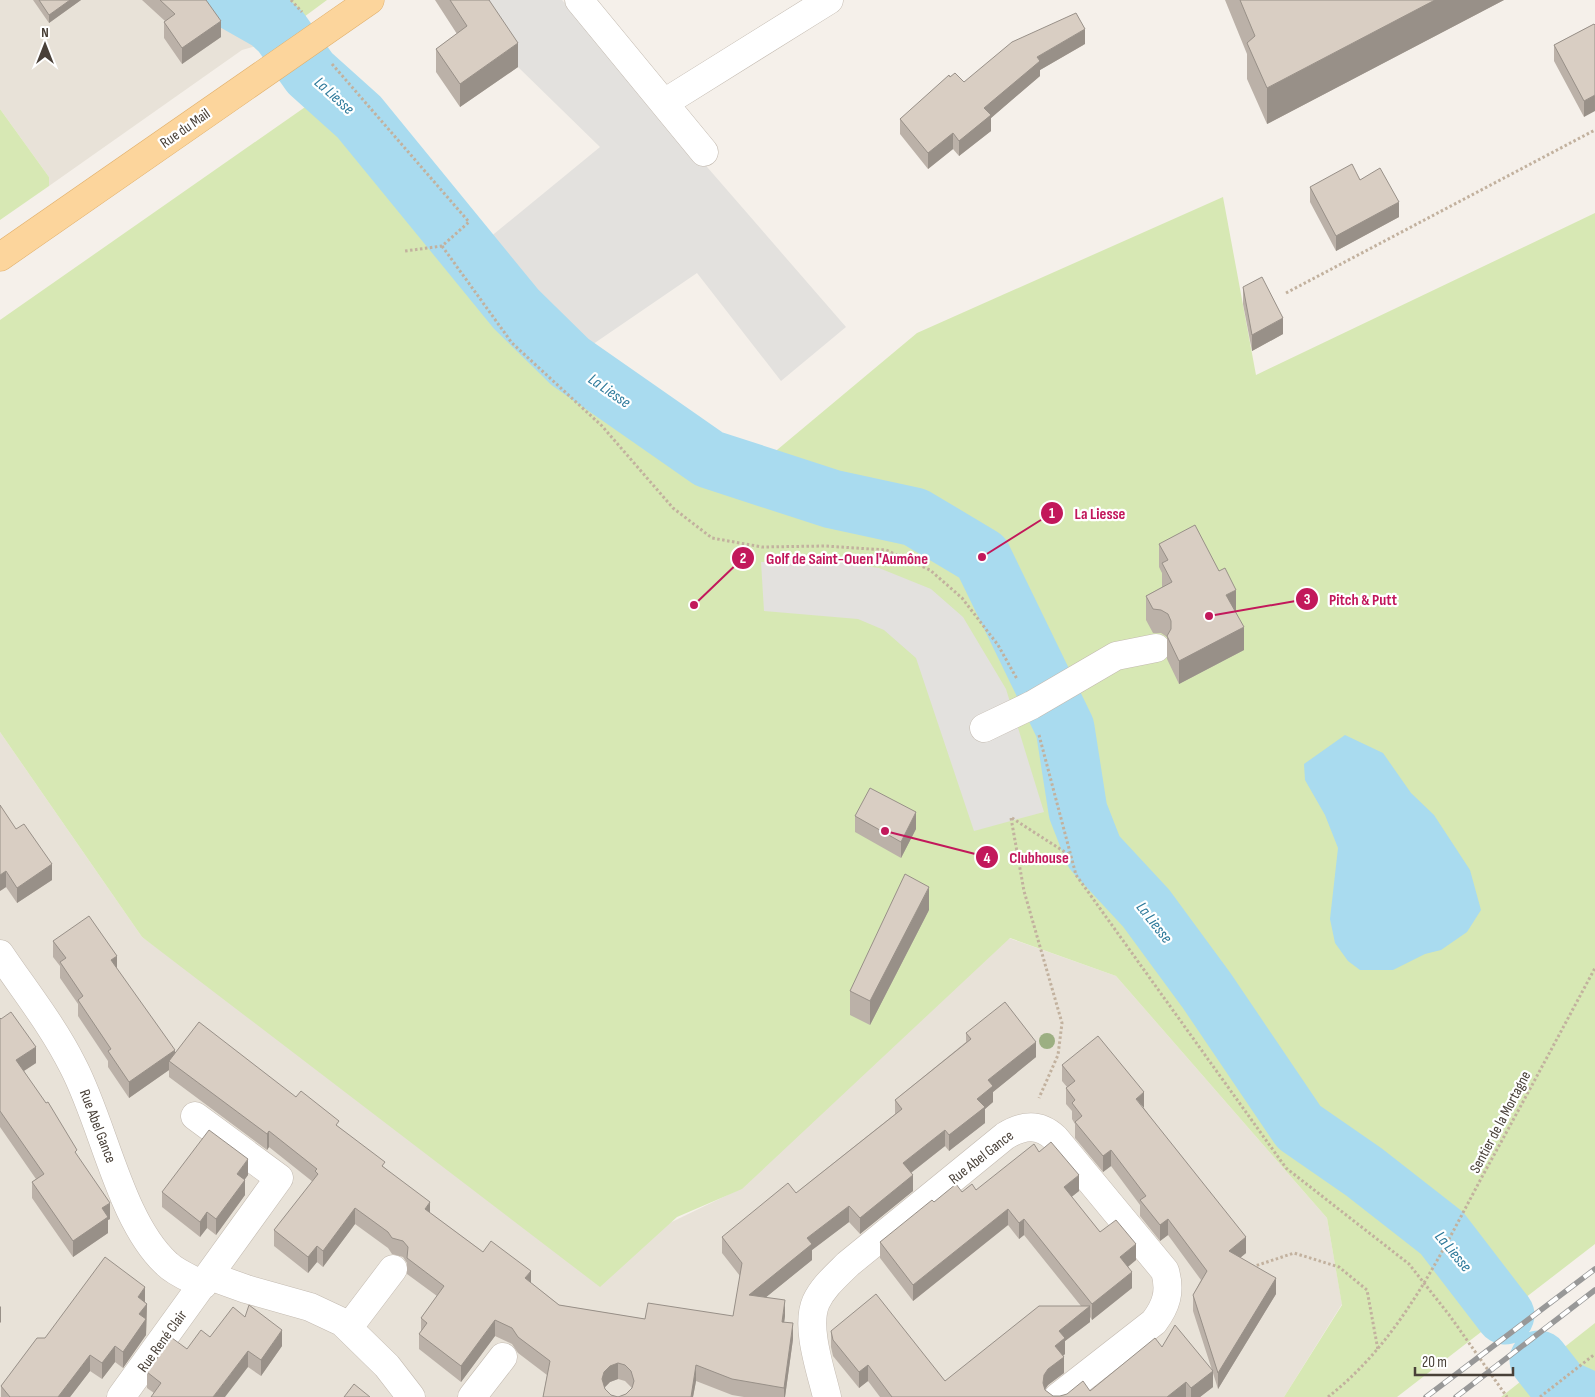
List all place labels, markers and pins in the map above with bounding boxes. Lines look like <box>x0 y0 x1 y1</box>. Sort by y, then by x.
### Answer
callout: La Liesse <box>1039 497 1135 528</box>
callout: Golf de Saint-Ouen l'Aumône <box>731 543 938 574</box>
callout: Pitch & Putt <box>1294 583 1407 614</box>
callout: Clubhouse <box>975 842 1079 873</box>

